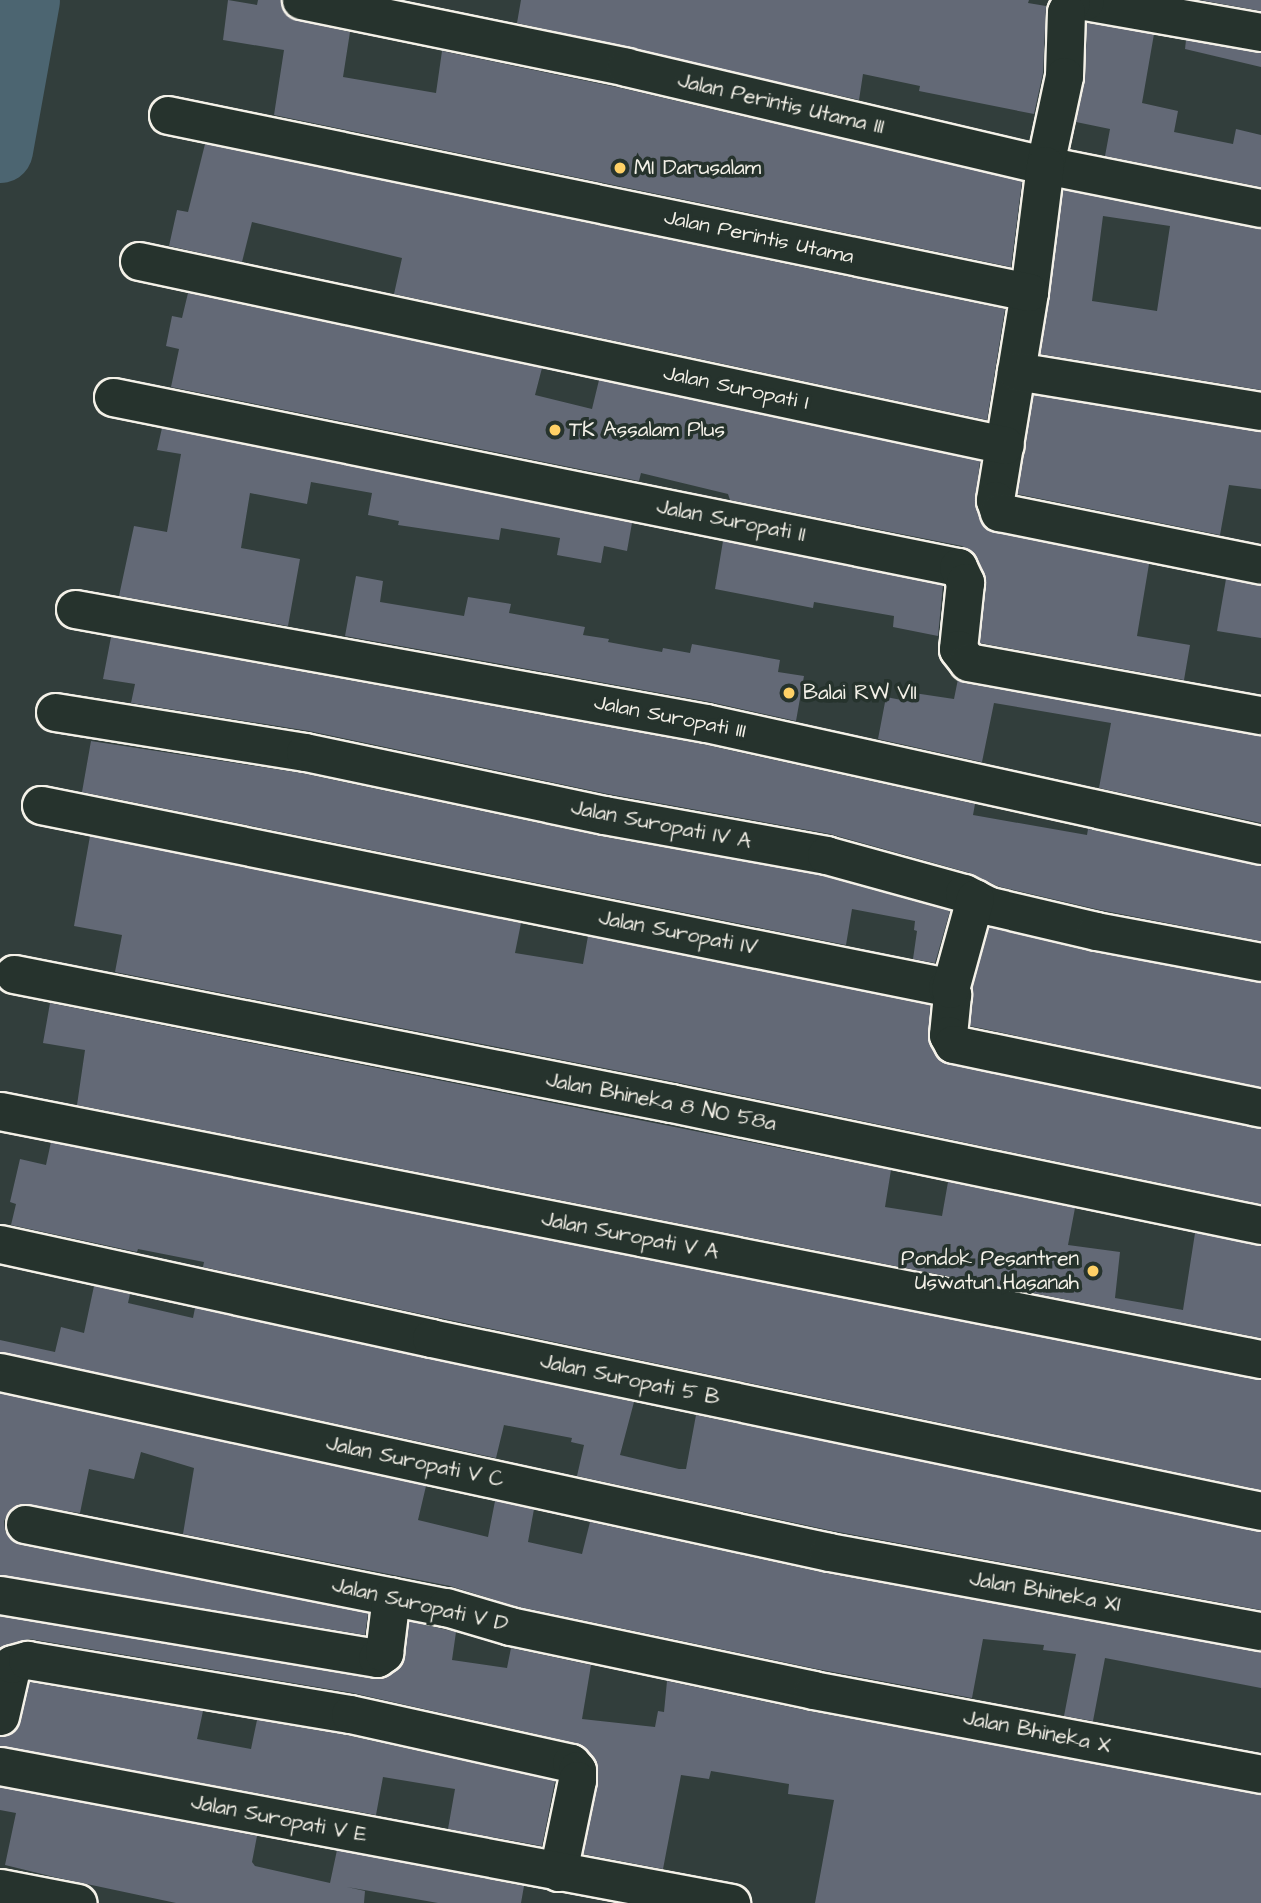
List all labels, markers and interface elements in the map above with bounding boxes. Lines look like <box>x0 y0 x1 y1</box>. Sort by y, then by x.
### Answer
street label: Jalan Perintis Utama III <box>675 68 887 140</box>
place label: MI Darusalam <box>634 155 761 181</box>
marker: MI Darusalam <box>612 160 628 176</box>
street label: Jalan Perintis Utama <box>662 205 856 269</box>
street label: Jalan Suropati I <box>661 360 811 416</box>
place label: TK Assalam Plus <box>569 417 725 443</box>
marker: TK Assalam Plus <box>547 422 563 438</box>
street label: Jalan Suropati II <box>654 494 808 548</box>
place label: Balai RW VII <box>803 680 917 706</box>
marker: Balai RW VII <box>781 685 797 701</box>
street label: Jalan Suropati III <box>592 690 748 744</box>
street label: Jalan Suropati IV A <box>569 795 753 855</box>
street label: Jalan Suropati IV <box>597 905 759 961</box>
street label: Jalan Bhineka 8 NO 58a <box>544 1067 778 1137</box>
street label: Jalan Suropati V A <box>539 1206 721 1266</box>
place label: Pondok Pesantren Uswatun Hasanah <box>901 1246 1079 1296</box>
marker: Pondok Pesantren Uswatun Hasanah <box>1085 1263 1101 1279</box>
street label: Jalan Suropati 5 B <box>538 1349 722 1411</box>
street label: Jalan Suropati V C <box>324 1431 506 1493</box>
street label: Jalan Bhineka XI <box>968 1566 1122 1618</box>
street label: Jalan Suropati V D <box>330 1572 510 1638</box>
street label: Jalan Bhineka X <box>961 1705 1113 1759</box>
street label: Jalan Suropati V E <box>189 1790 369 1848</box>

